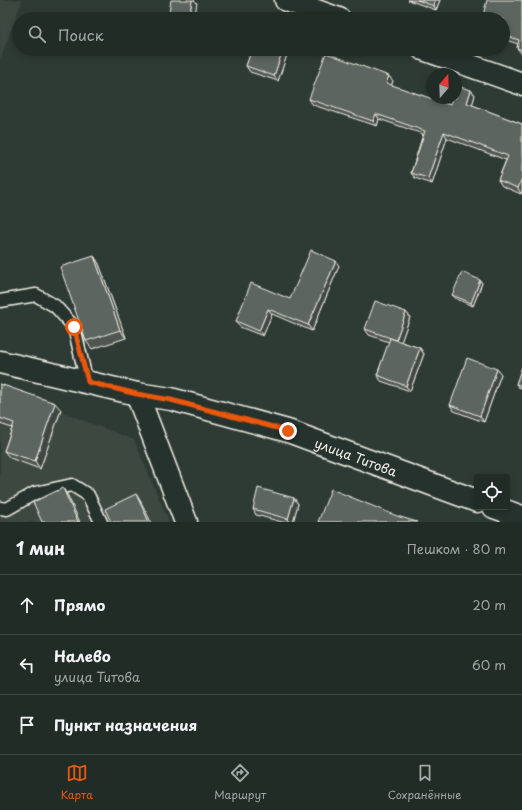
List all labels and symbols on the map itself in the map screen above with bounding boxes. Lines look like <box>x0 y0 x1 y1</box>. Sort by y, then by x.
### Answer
north arrow <box>426 68 462 104</box>
route start <box>65 318 83 336</box>
route end <box>279 422 297 440</box>
street label: улица Титова <box>312 432 401 480</box>

